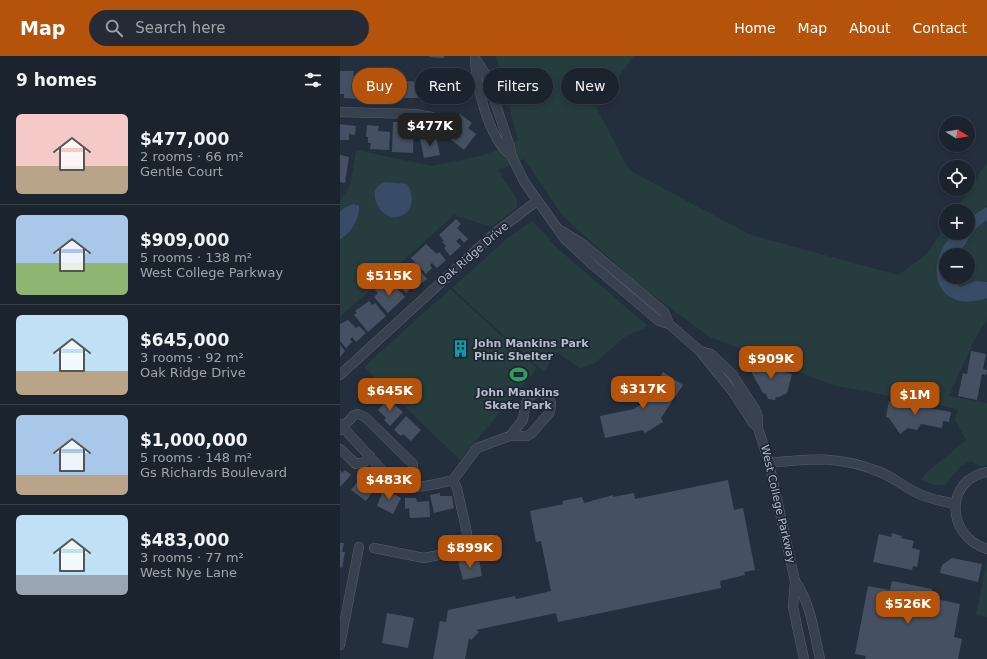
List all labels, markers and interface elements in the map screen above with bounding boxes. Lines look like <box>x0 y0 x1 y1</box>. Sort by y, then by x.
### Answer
search box <box>89 10 369 46</box>
text: Map <box>20 17 65 39</box>
icon: search <box>103 17 125 39</box>
text: Search here <box>135 19 225 37</box>
text: Home <box>734 20 776 36</box>
text: Map <box>798 20 827 36</box>
text: About <box>849 20 891 36</box>
text: Contact <box>913 20 967 36</box>
chip: Buy <box>352 68 407 104</box>
chip: Rent <box>415 68 475 104</box>
chip: Filters <box>483 68 553 104</box>
chip: New <box>561 68 619 104</box>
icon: filters <box>302 69 324 91</box>
text: 9 homes <box>16 70 97 90</box>
pin: $477K <box>402 113 458 147</box>
north arrow <box>939 116 975 152</box>
map controls <box>939 116 975 284</box>
text: $477K <box>407 118 453 133</box>
text: $477,000 <box>140 129 229 149</box>
icon: home <box>48 130 96 178</box>
text: 2 rooms · 66 m² <box>140 149 244 164</box>
button: locate <box>939 160 975 196</box>
text: Gentle Court <box>140 164 223 179</box>
button: + <box>939 204 975 240</box>
street label: Oak Ridge Drive <box>435 220 511 288</box>
text: $909,000 <box>140 230 229 250</box>
icon: home <box>48 231 96 279</box>
button: − <box>939 248 975 284</box>
text: 5 rooms · 138 m² <box>140 250 252 265</box>
pin: $515K <box>361 263 417 297</box>
text: West College Parkway <box>140 265 283 280</box>
text: $515K <box>366 268 412 283</box>
text: $645,000 <box>140 330 229 350</box>
icon: home <box>48 331 96 379</box>
place label: John Mankins Park Pinic Shelter <box>473 337 589 363</box>
building icon: John Mankins Park Pinic Shelter <box>451 339 471 359</box>
pin: $909K <box>743 346 799 380</box>
text: 3 rooms · 92 m² <box>140 350 244 365</box>
text: $909K <box>748 351 794 366</box>
sports icon: John Mankins Skate Park <box>508 364 528 384</box>
text: Oak Ridge Drive <box>140 365 246 380</box>
pin: $317K <box>615 376 671 410</box>
pin: $645K <box>362 378 418 412</box>
text: $317K <box>620 381 666 396</box>
pin: $1M <box>896 382 934 416</box>
text: $645K <box>367 383 413 398</box>
place label: John Mankins Skate Park <box>476 386 560 412</box>
text: $1M <box>899 387 931 402</box>
text: $1,000,000 <box>140 430 248 450</box>
icon: home <box>48 431 96 479</box>
street label: West College Parkway <box>758 444 798 565</box>
text: 5 rooms · 148 m² <box>140 450 252 465</box>
text: Gs Richards Boulevard <box>140 465 287 480</box>
pin: $483K <box>361 467 417 501</box>
text: $483K <box>366 472 412 487</box>
text: $483,000 <box>140 530 229 550</box>
icon: home <box>48 531 96 579</box>
pin: $899K <box>442 535 498 569</box>
text: $899K <box>447 540 493 555</box>
text: 3 rooms · 77 m² <box>140 550 244 565</box>
text: West Nye Lane <box>140 565 237 580</box>
pin: $526K <box>880 591 936 625</box>
text: $526K <box>885 596 931 611</box>

